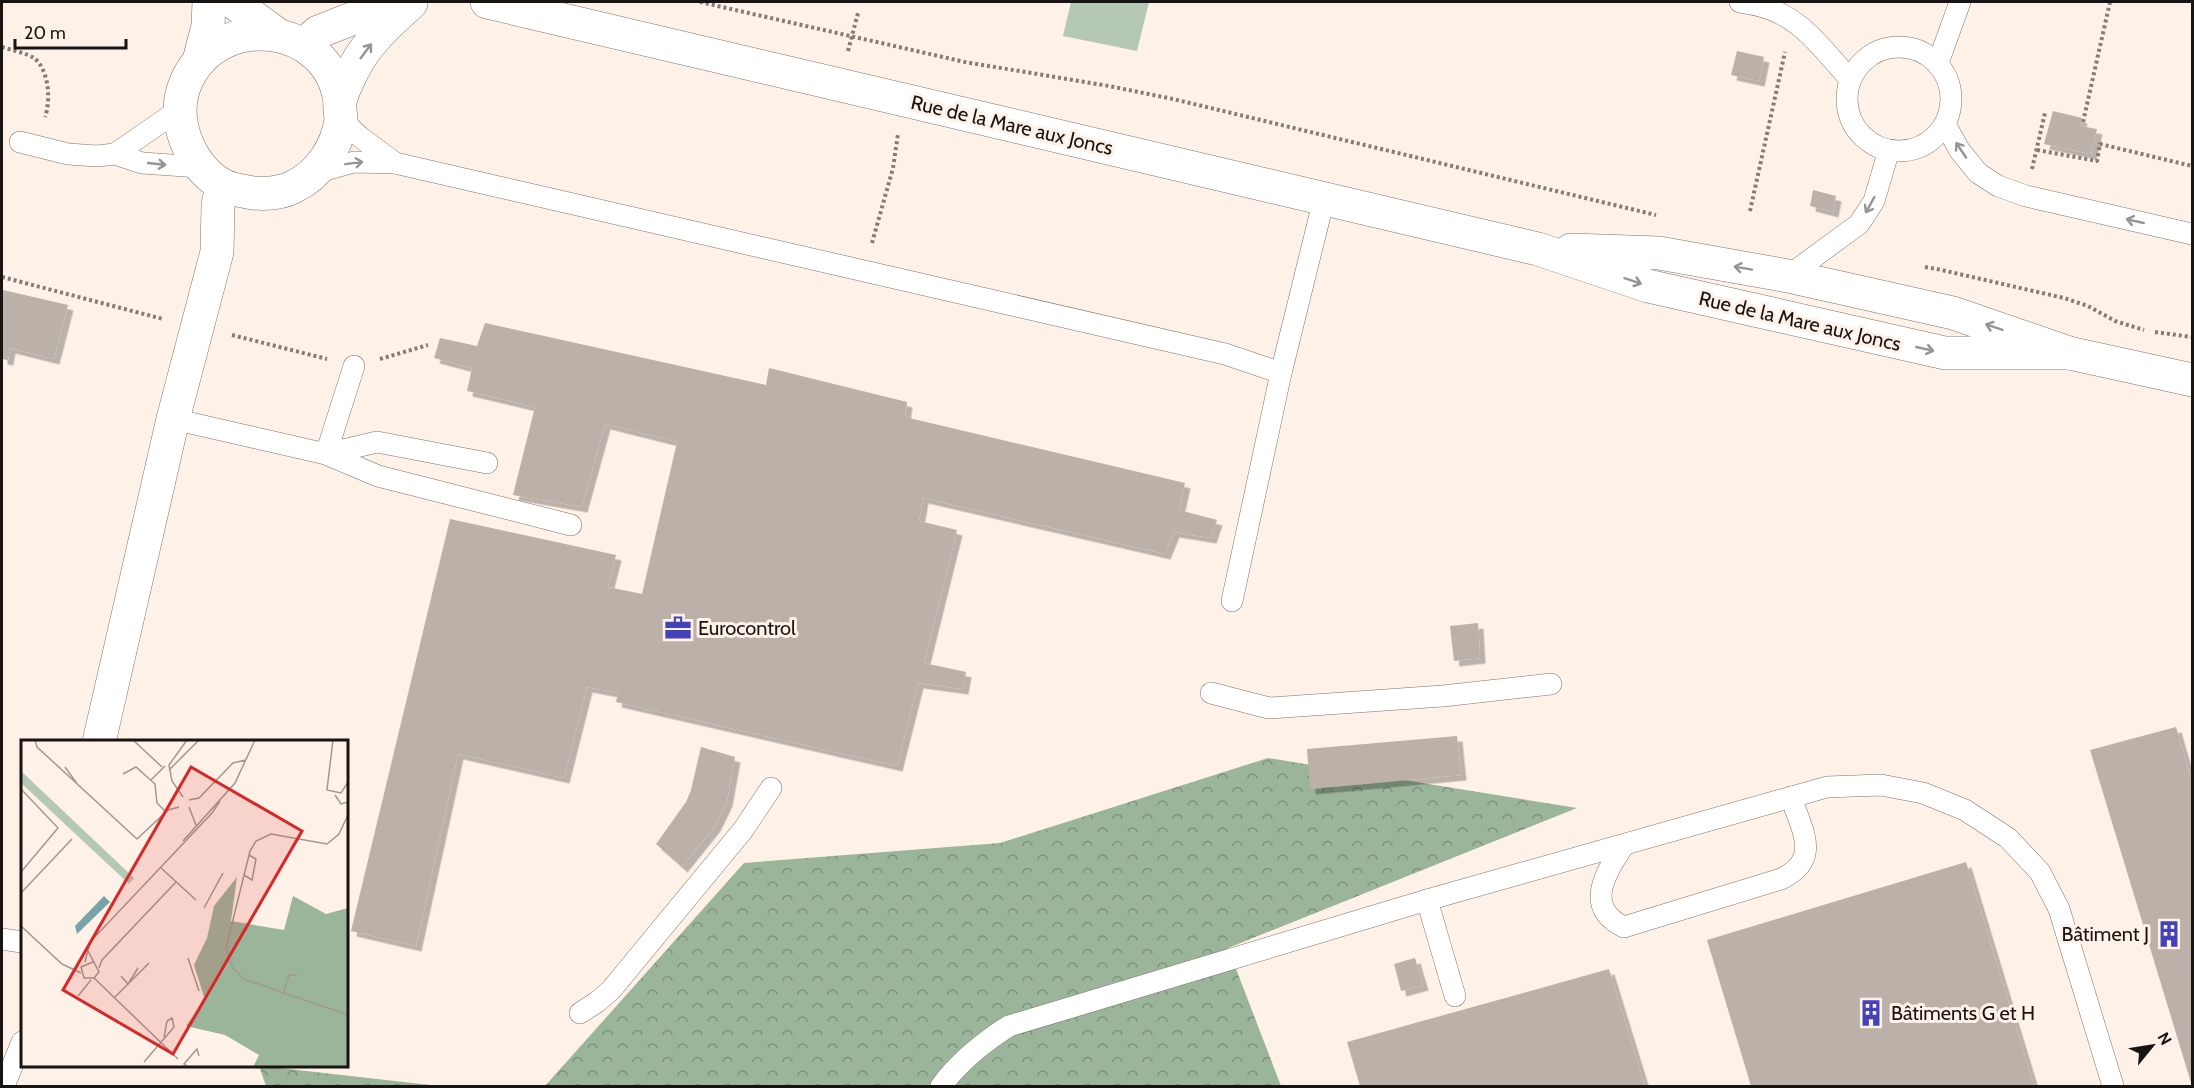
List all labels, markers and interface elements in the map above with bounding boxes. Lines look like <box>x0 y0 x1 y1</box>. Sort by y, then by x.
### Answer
scale bar <box>15 12 126 50</box>
text: 20 m <box>24 22 66 44</box>
one-way arrow <box>360 43 372 59</box>
street label: Rue de la Mare aux Joncs <box>909 90 1115 160</box>
one-way arrow <box>1954 141 1967 158</box>
one-way arrow <box>344 158 364 169</box>
one-way arrow <box>147 159 166 170</box>
one-way arrow <box>1864 196 1876 213</box>
one-way arrow <box>2126 215 2146 226</box>
one-way arrow <box>1733 262 1753 273</box>
one-way arrow <box>1623 276 1642 287</box>
street label: Rue de la Mare aux Joncs <box>1697 286 1903 356</box>
one-way arrow <box>1985 320 2003 331</box>
one-way arrow <box>1915 343 1934 355</box>
office icon: Eurocontrol <box>663 613 693 643</box>
place label: Eurocontrol <box>698 616 796 640</box>
inset map <box>21 740 348 1067</box>
building icon: Bâtiment J <box>2154 919 2184 949</box>
place label: Bâtiment J <box>2062 922 2149 946</box>
building icon: Bâtiments G et H <box>1856 998 1886 1028</box>
place label: Bâtiments G et H <box>1891 1001 2035 1025</box>
north arrow <box>2122 1016 2182 1076</box>
text: N <box>2154 1029 2176 1048</box>

